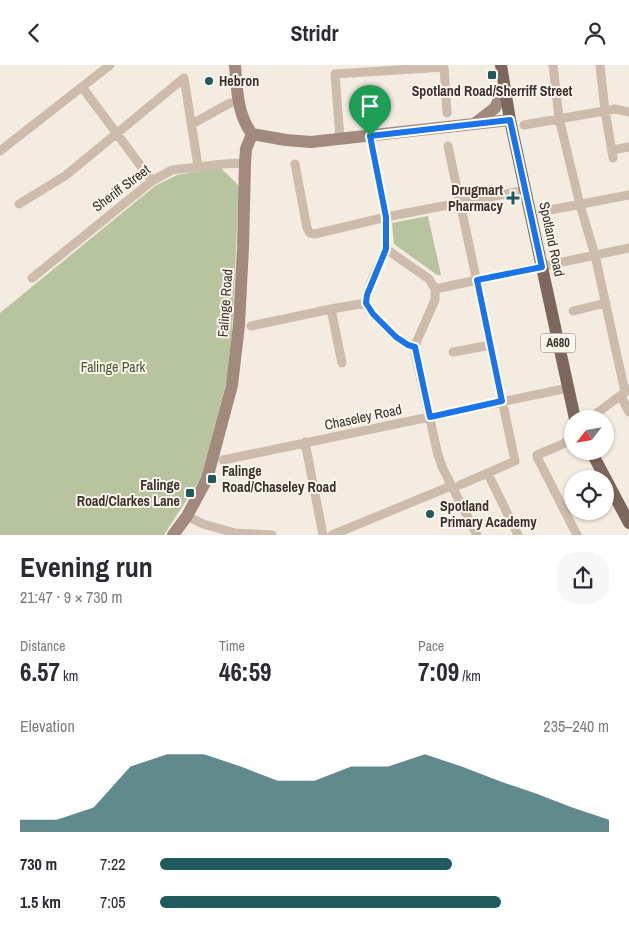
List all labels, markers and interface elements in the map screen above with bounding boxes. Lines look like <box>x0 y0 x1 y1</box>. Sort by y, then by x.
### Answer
text: Stridr <box>290 18 339 48</box>
icon: back <box>20 19 48 47</box>
icon: person <box>581 19 609 47</box>
marker: Spotland Road/Sherriff Street <box>486 69 498 81</box>
place label: Hebron <box>219 72 259 90</box>
marker: Hebron <box>203 75 215 87</box>
place label: Spotland Road/Sherriff Street <box>412 82 573 100</box>
pin <box>349 85 391 136</box>
icon: arrive <box>356 92 384 120</box>
street label: Sheriff Street <box>89 161 153 215</box>
place label: Drugmart Pharmacy <box>448 181 504 215</box>
marker: Drugmart Pharmacy <box>507 192 519 204</box>
street label: Spotland Road <box>535 200 569 278</box>
street label: Falinge Road <box>214 268 236 338</box>
road number: A680 <box>540 333 576 353</box>
park label: Falinge Park <box>81 358 146 376</box>
street label: Chaseley Road <box>323 400 403 434</box>
north arrow <box>564 410 614 460</box>
map controls <box>564 410 614 520</box>
place label: Falinge Road/Chaseley Road <box>222 462 336 496</box>
button: locate <box>564 470 614 520</box>
marker: Falinge Road/Chaseley Road <box>206 473 218 485</box>
place label: Falinge Road/Clarkes Lane <box>77 476 180 510</box>
marker: Falinge Road/Clarkes Lane <box>184 487 196 499</box>
place label: Spotland Primary Academy <box>440 497 537 531</box>
marker: Spotland Primary Academy <box>424 508 436 520</box>
text: Evening run <box>20 548 153 586</box>
button: share <box>557 552 609 604</box>
text: 21:47 · 9 × 730 m <box>20 586 123 608</box>
text: Distance <box>20 637 65 655</box>
text: Time <box>219 637 245 655</box>
text: Pace <box>418 637 444 655</box>
text: 6.57 <box>20 655 60 689</box>
text: 46:59 <box>219 655 271 689</box>
text: 7:09 <box>418 655 459 689</box>
text: km <box>60 667 78 685</box>
text: /km <box>459 667 481 685</box>
text: Elevation <box>20 715 75 737</box>
text: 235–240 m <box>543 715 609 737</box>
text: 730 m <box>20 853 57 875</box>
text: 7:22 <box>100 853 126 875</box>
text: 1.5 km <box>20 891 61 913</box>
text: 7:05 <box>100 891 126 913</box>

